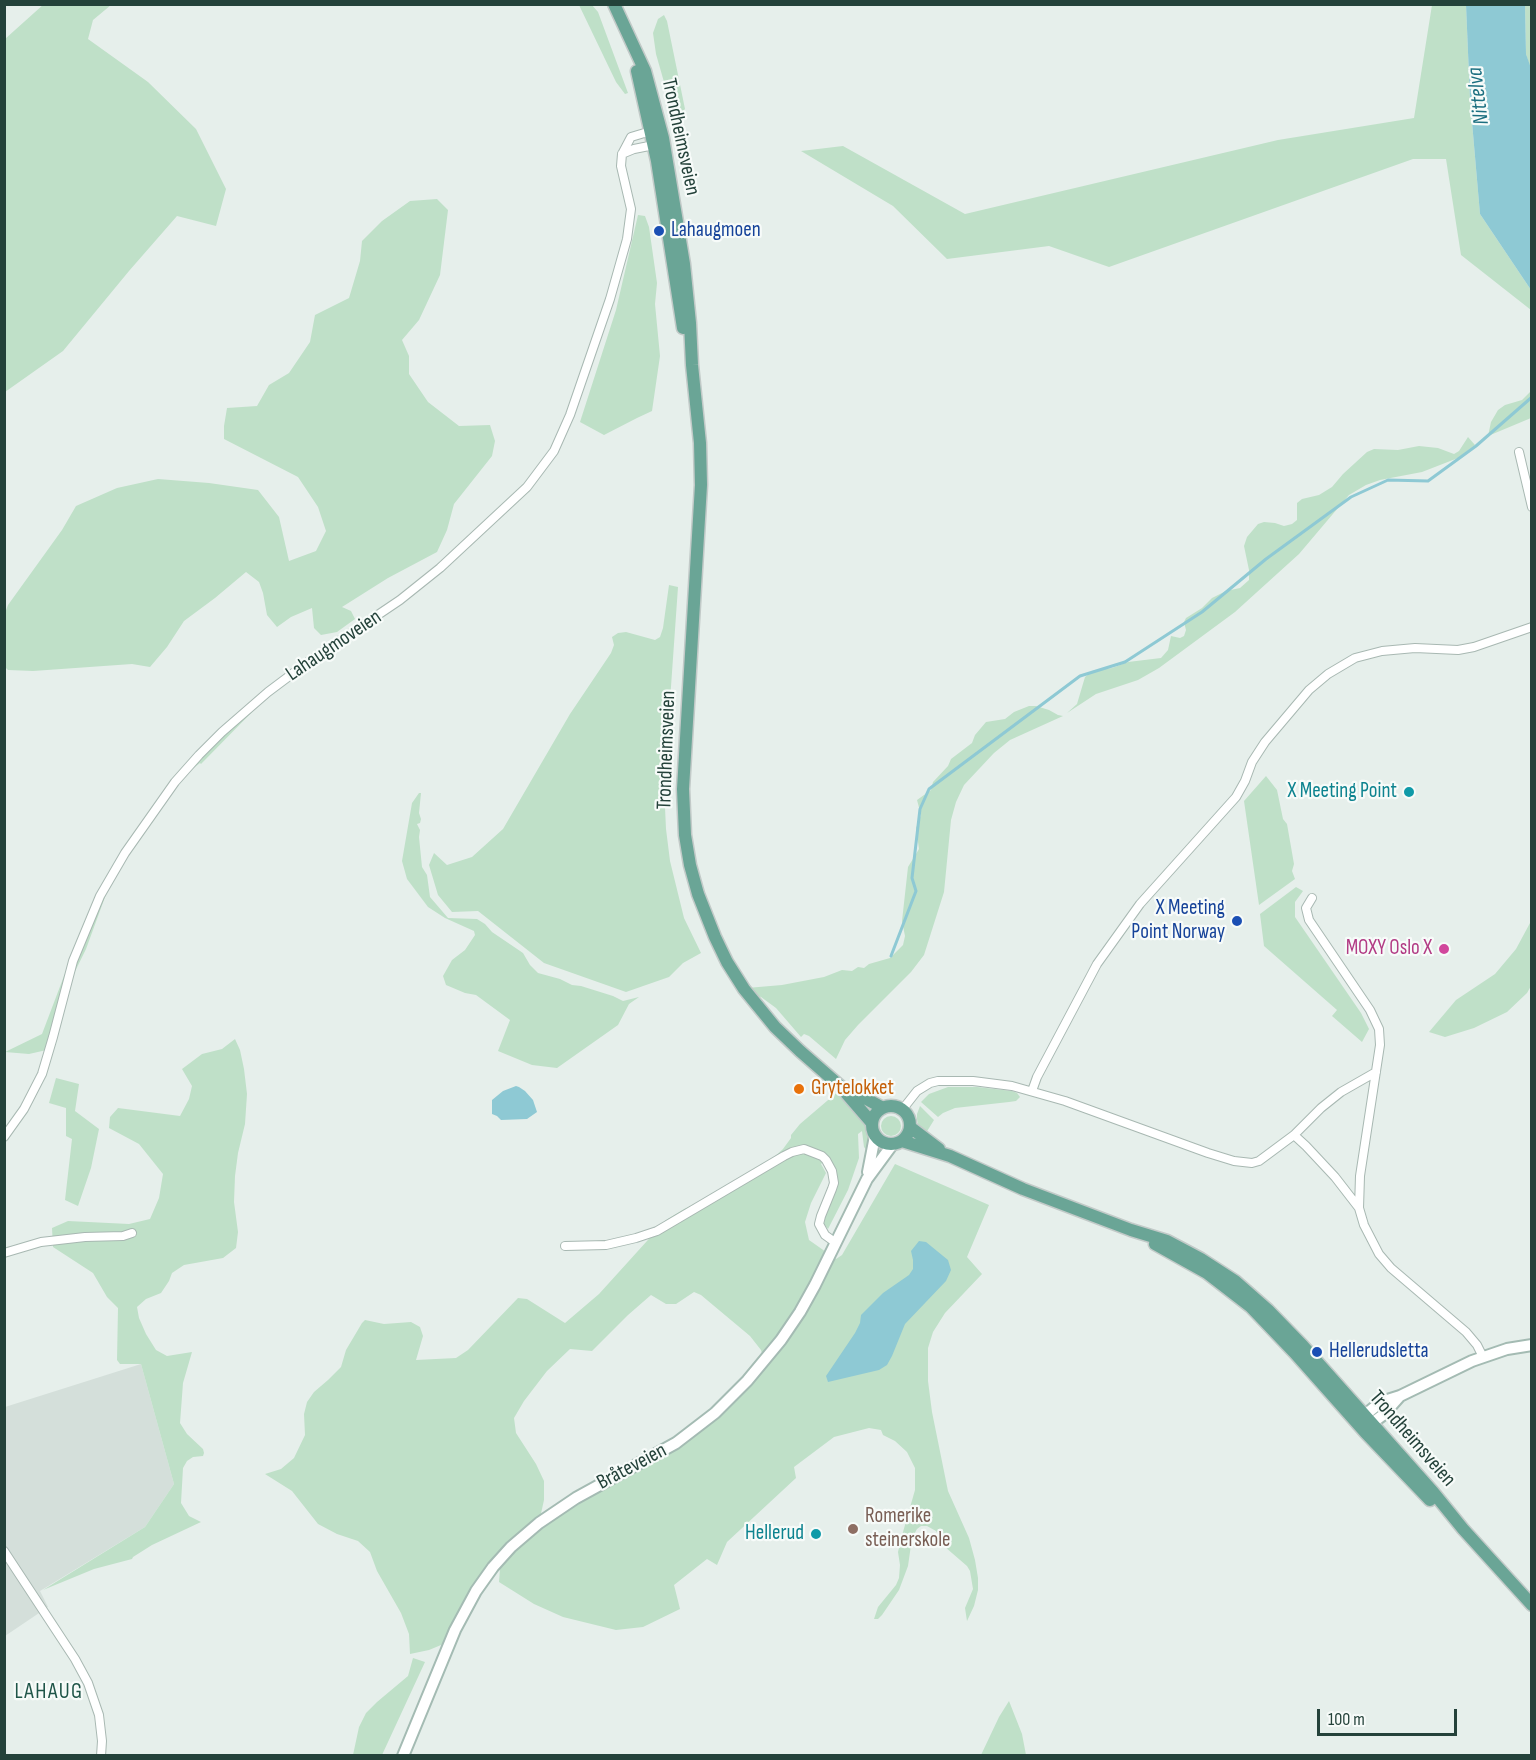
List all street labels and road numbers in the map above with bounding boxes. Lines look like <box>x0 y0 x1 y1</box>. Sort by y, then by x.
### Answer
street label: Trondheimsveien <box>655 76 705 198</box>
street label: Lahaugmoveien <box>281 605 387 687</box>
street label: Trondheimsveien <box>652 690 682 810</box>
street label: Trondheimsveien <box>1363 1386 1461 1492</box>
street label: Bråteveien <box>593 1438 671 1496</box>

